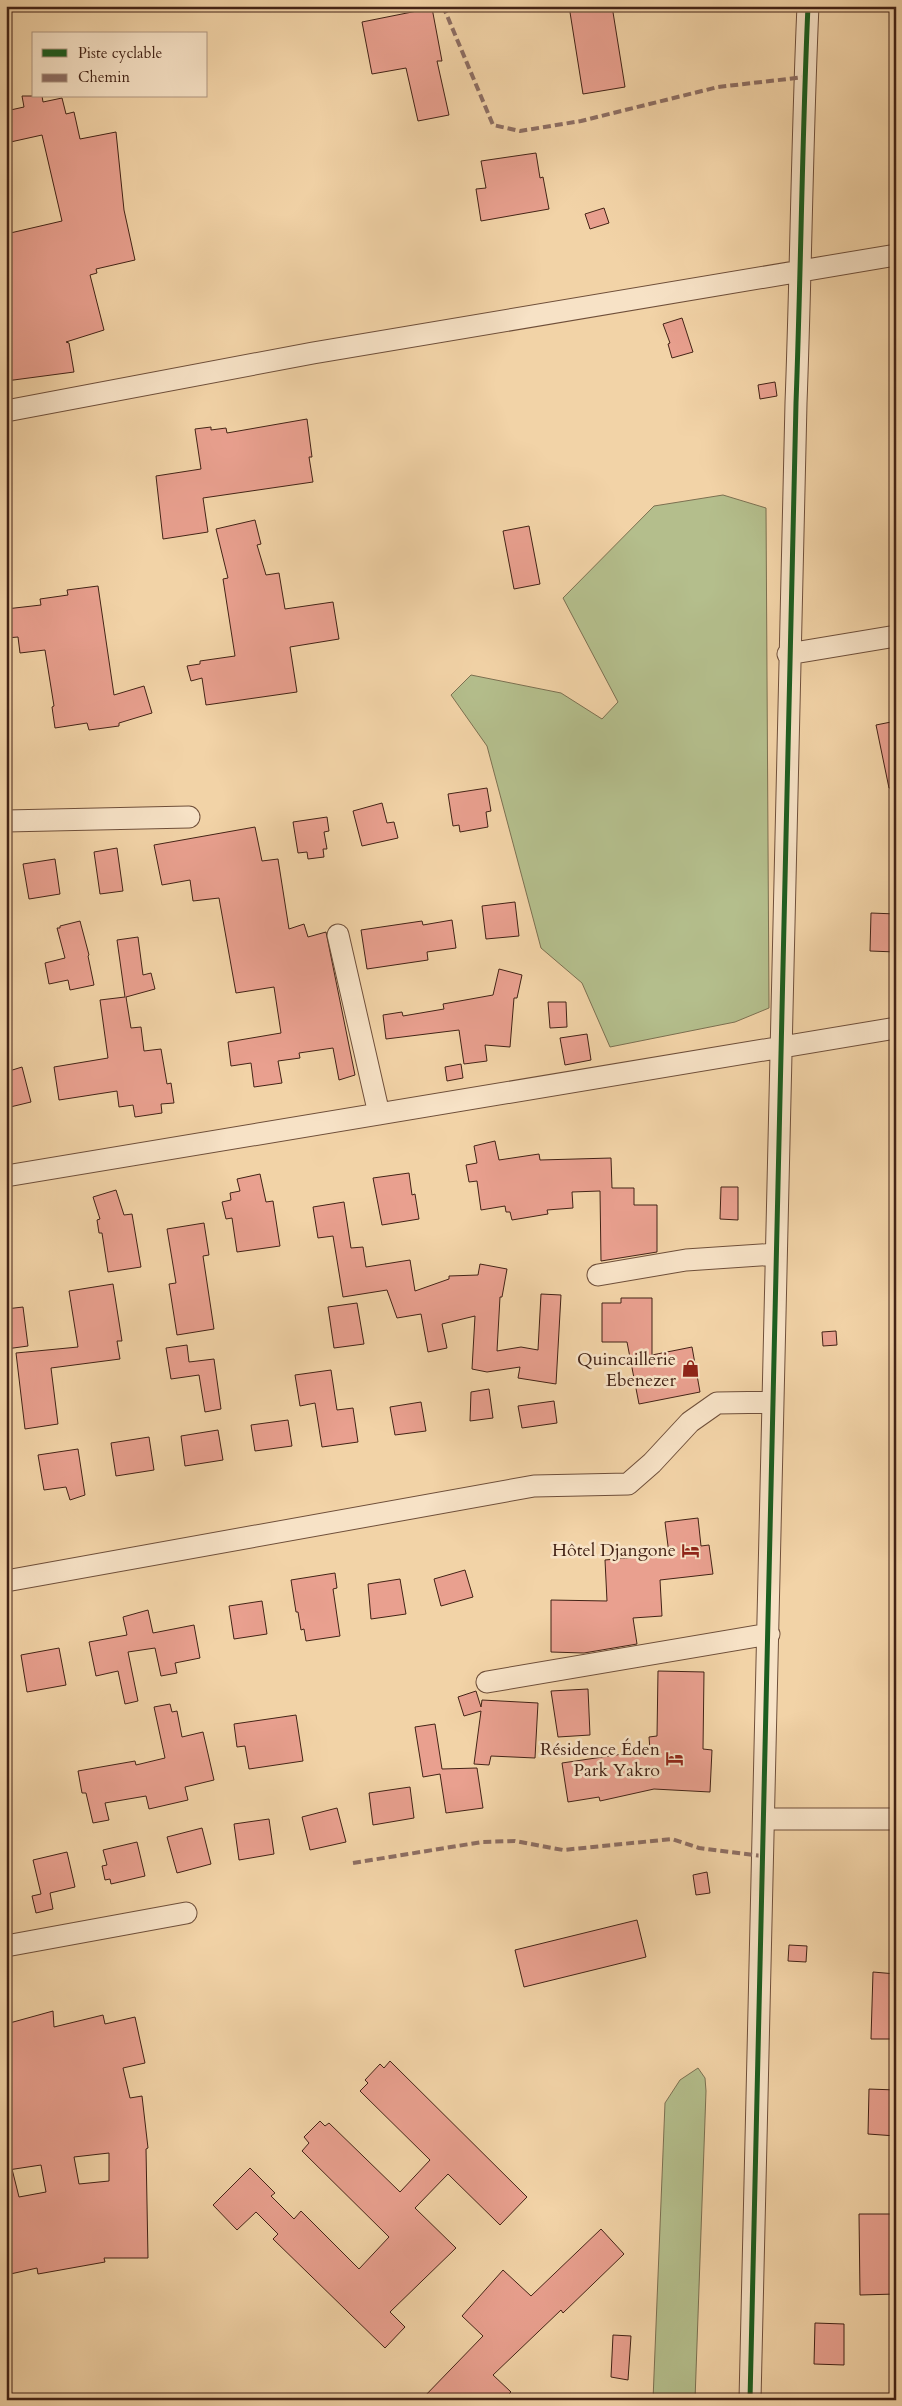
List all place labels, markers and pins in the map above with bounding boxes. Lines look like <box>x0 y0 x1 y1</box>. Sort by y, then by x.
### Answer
place label: Quincaillerie Ebenezer <box>577 1347 676 1393</box>
shop icon: Quincaillerie Ebenezer <box>680 1359 700 1379</box>
place label: Hôtel Djangone <box>552 1538 676 1563</box>
hotel icon: Hôtel Djangone <box>680 1540 700 1560</box>
place label: Résidence Éden Park Yakro <box>540 1737 661 1783</box>
hotel icon: Résidence Éden Park Yakro <box>664 1749 684 1769</box>

